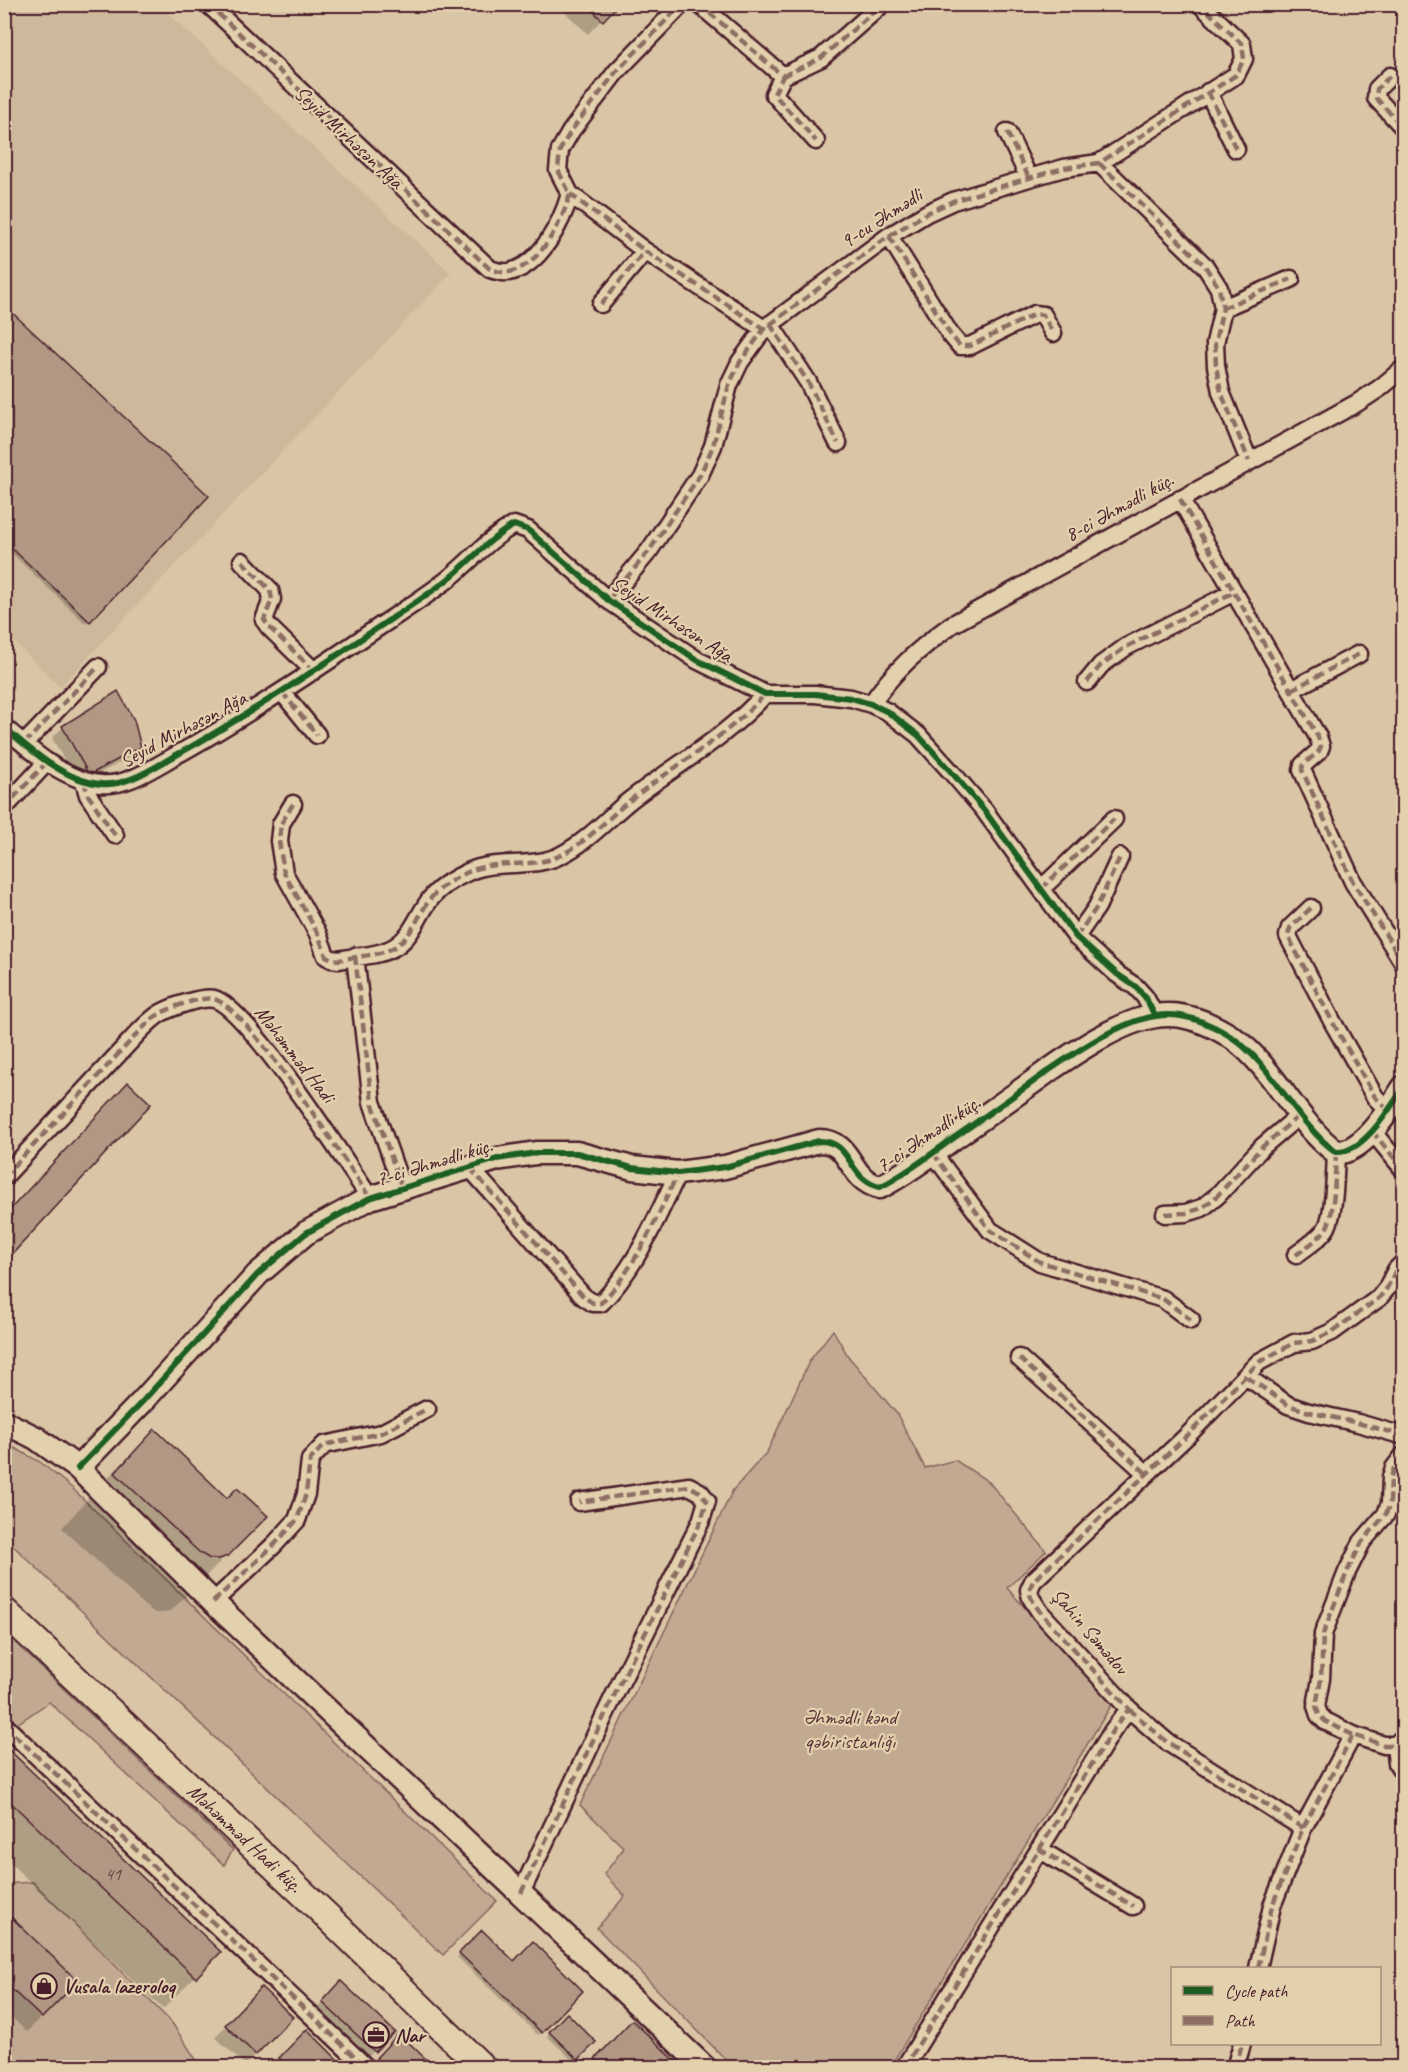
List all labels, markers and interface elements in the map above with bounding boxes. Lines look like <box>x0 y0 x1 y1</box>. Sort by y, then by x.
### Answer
street label: Seyid Mirhəsən Ağa <box>289 80 410 195</box>
street label: 9-cu Əhmədli <box>835 180 929 254</box>
street label: 8-ci Əhmədli küç. <box>1060 466 1179 548</box>
street label: Seyid Mirhəsən Ağa <box>606 570 739 669</box>
street label: Seyid Mirhəsən Ağa <box>115 684 252 773</box>
street label: Məhəmməd Hadi <box>249 1000 343 1110</box>
street label: 7-ci Əhmədli küç. <box>871 1089 986 1178</box>
street label: 7-ci Əhmədli küç. <box>373 1132 496 1192</box>
street label: Şahin Səmədov <box>1045 1583 1136 1681</box>
park label: Əhmədli kənd qəbiristanlığı <box>804 1704 900 1754</box>
street label: Məhəmməd Hadi küç. <box>182 1778 309 1899</box>
house number: 41 <box>105 1863 122 1885</box>
legend <box>1171 1967 1381 2045</box>
shop icon: Vusala lazeroloq <box>29 1971 59 2001</box>
place label: Vusala lazeroloq <box>63 1973 177 1999</box>
text: Cycle path <box>1225 1980 1288 2002</box>
text: Path <box>1225 2010 1255 2032</box>
office icon: Nar <box>361 2020 391 2050</box>
place label: Nar <box>395 2022 427 2048</box>

